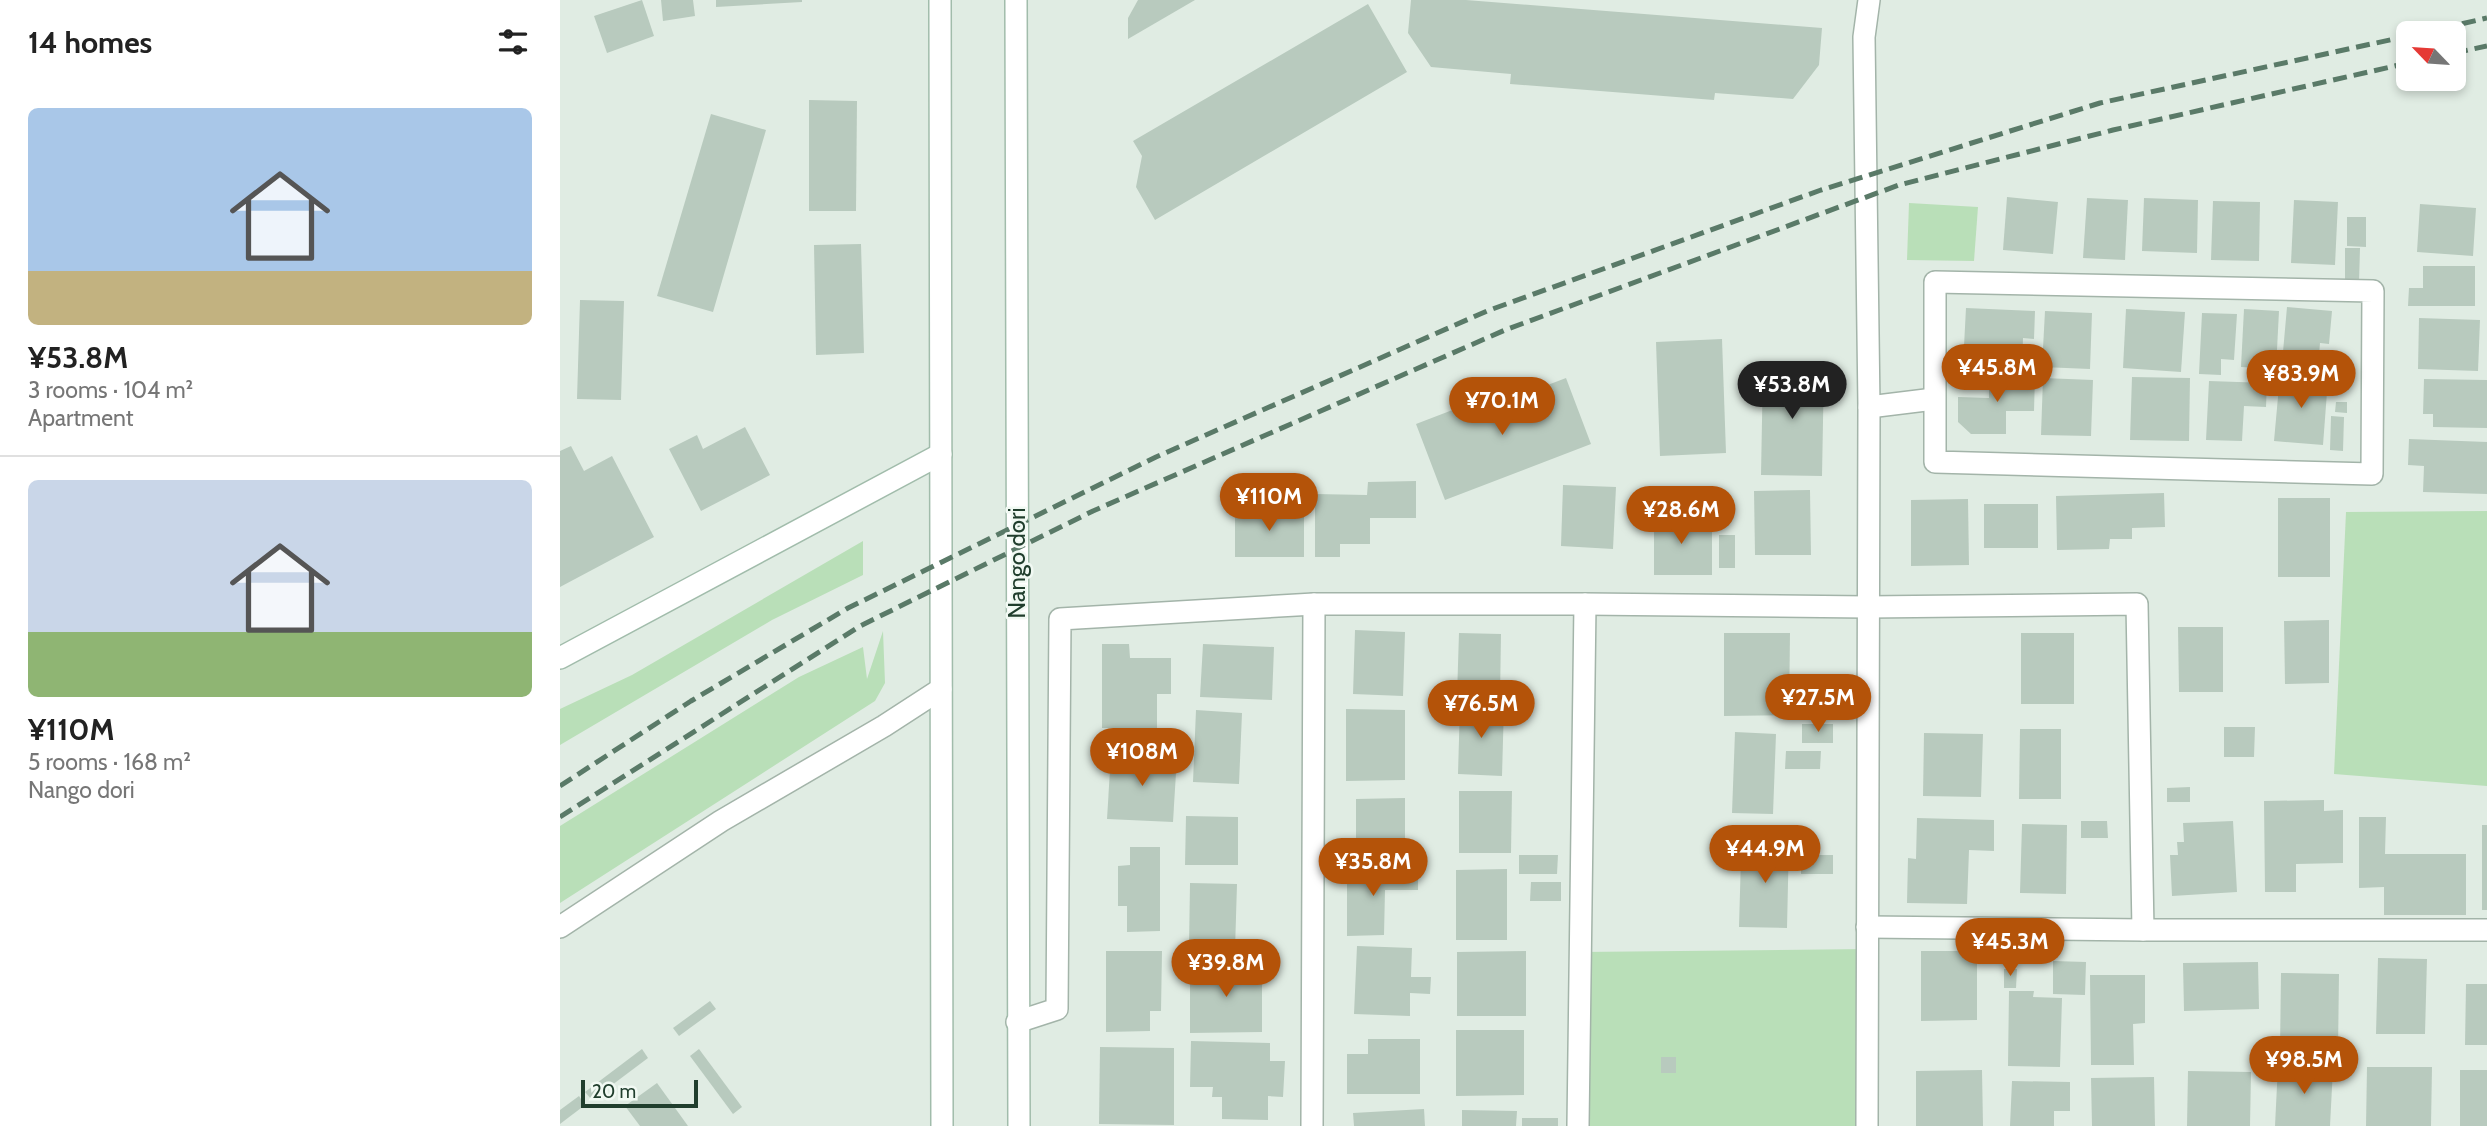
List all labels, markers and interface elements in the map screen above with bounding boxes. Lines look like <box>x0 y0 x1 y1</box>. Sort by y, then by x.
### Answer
north arrow <box>2396 21 2466 91</box>
map controls <box>2396 21 2466 91</box>
icon: filters <box>494 23 532 61</box>
text: 14 homes <box>28 24 152 61</box>
icon: home <box>217 153 343 279</box>
text: ¥53.8M <box>28 339 128 376</box>
pin: ¥45.8M <box>1940 344 2054 404</box>
pin: ¥83.9M <box>2244 350 2358 410</box>
text: ¥45.8M <box>1958 353 2036 381</box>
text: ¥83.9M <box>2263 359 2339 387</box>
pin: ¥53.8M <box>1735 362 1849 421</box>
text: ¥53.8M <box>1754 370 1830 398</box>
text: 3 rooms · 104 m² <box>28 376 193 404</box>
pin: ¥70.1M <box>1445 378 1559 437</box>
text: ¥70.1M <box>1465 386 1539 414</box>
text: Apartment <box>28 404 133 432</box>
pin: ¥110M <box>1220 474 1318 533</box>
text: ¥110M <box>1236 482 1302 510</box>
pin: ¥28.6M <box>1624 486 1738 546</box>
text: ¥28.6M <box>1642 495 1720 523</box>
street label: Nango dori <box>1002 507 1031 619</box>
icon: home <box>217 525 343 651</box>
pin: ¥27.5M <box>1761 674 1875 734</box>
pin: ¥76.5M <box>1424 680 1538 740</box>
text: ¥27.5M <box>1781 683 1855 711</box>
text: ¥76.5M <box>1444 689 1518 717</box>
text: ¥110M <box>28 711 114 748</box>
pin: ¥108M <box>1093 728 1191 788</box>
text: ¥108M <box>1106 737 1178 765</box>
text: 5 rooms · 168 m² <box>28 748 191 776</box>
text: Nango dori <box>28 776 135 804</box>
pin: ¥44.9M <box>1708 826 1822 885</box>
text: ¥44.9M <box>1725 834 1805 862</box>
pin: ¥35.8M <box>1316 838 1430 898</box>
text: ¥35.8M <box>1335 847 1411 875</box>
pin: ¥45.3M <box>1953 918 2067 978</box>
text: ¥45.3M <box>1971 927 2049 955</box>
pin: ¥39.8M <box>1169 940 1283 999</box>
text: ¥39.8M <box>1188 948 1264 976</box>
pin: ¥98.5M <box>2247 1036 2361 1096</box>
text: ¥98.5M <box>2265 1045 2343 1073</box>
scale bar <box>581 1077 698 1109</box>
text: 20 m <box>592 1080 636 1103</box>

